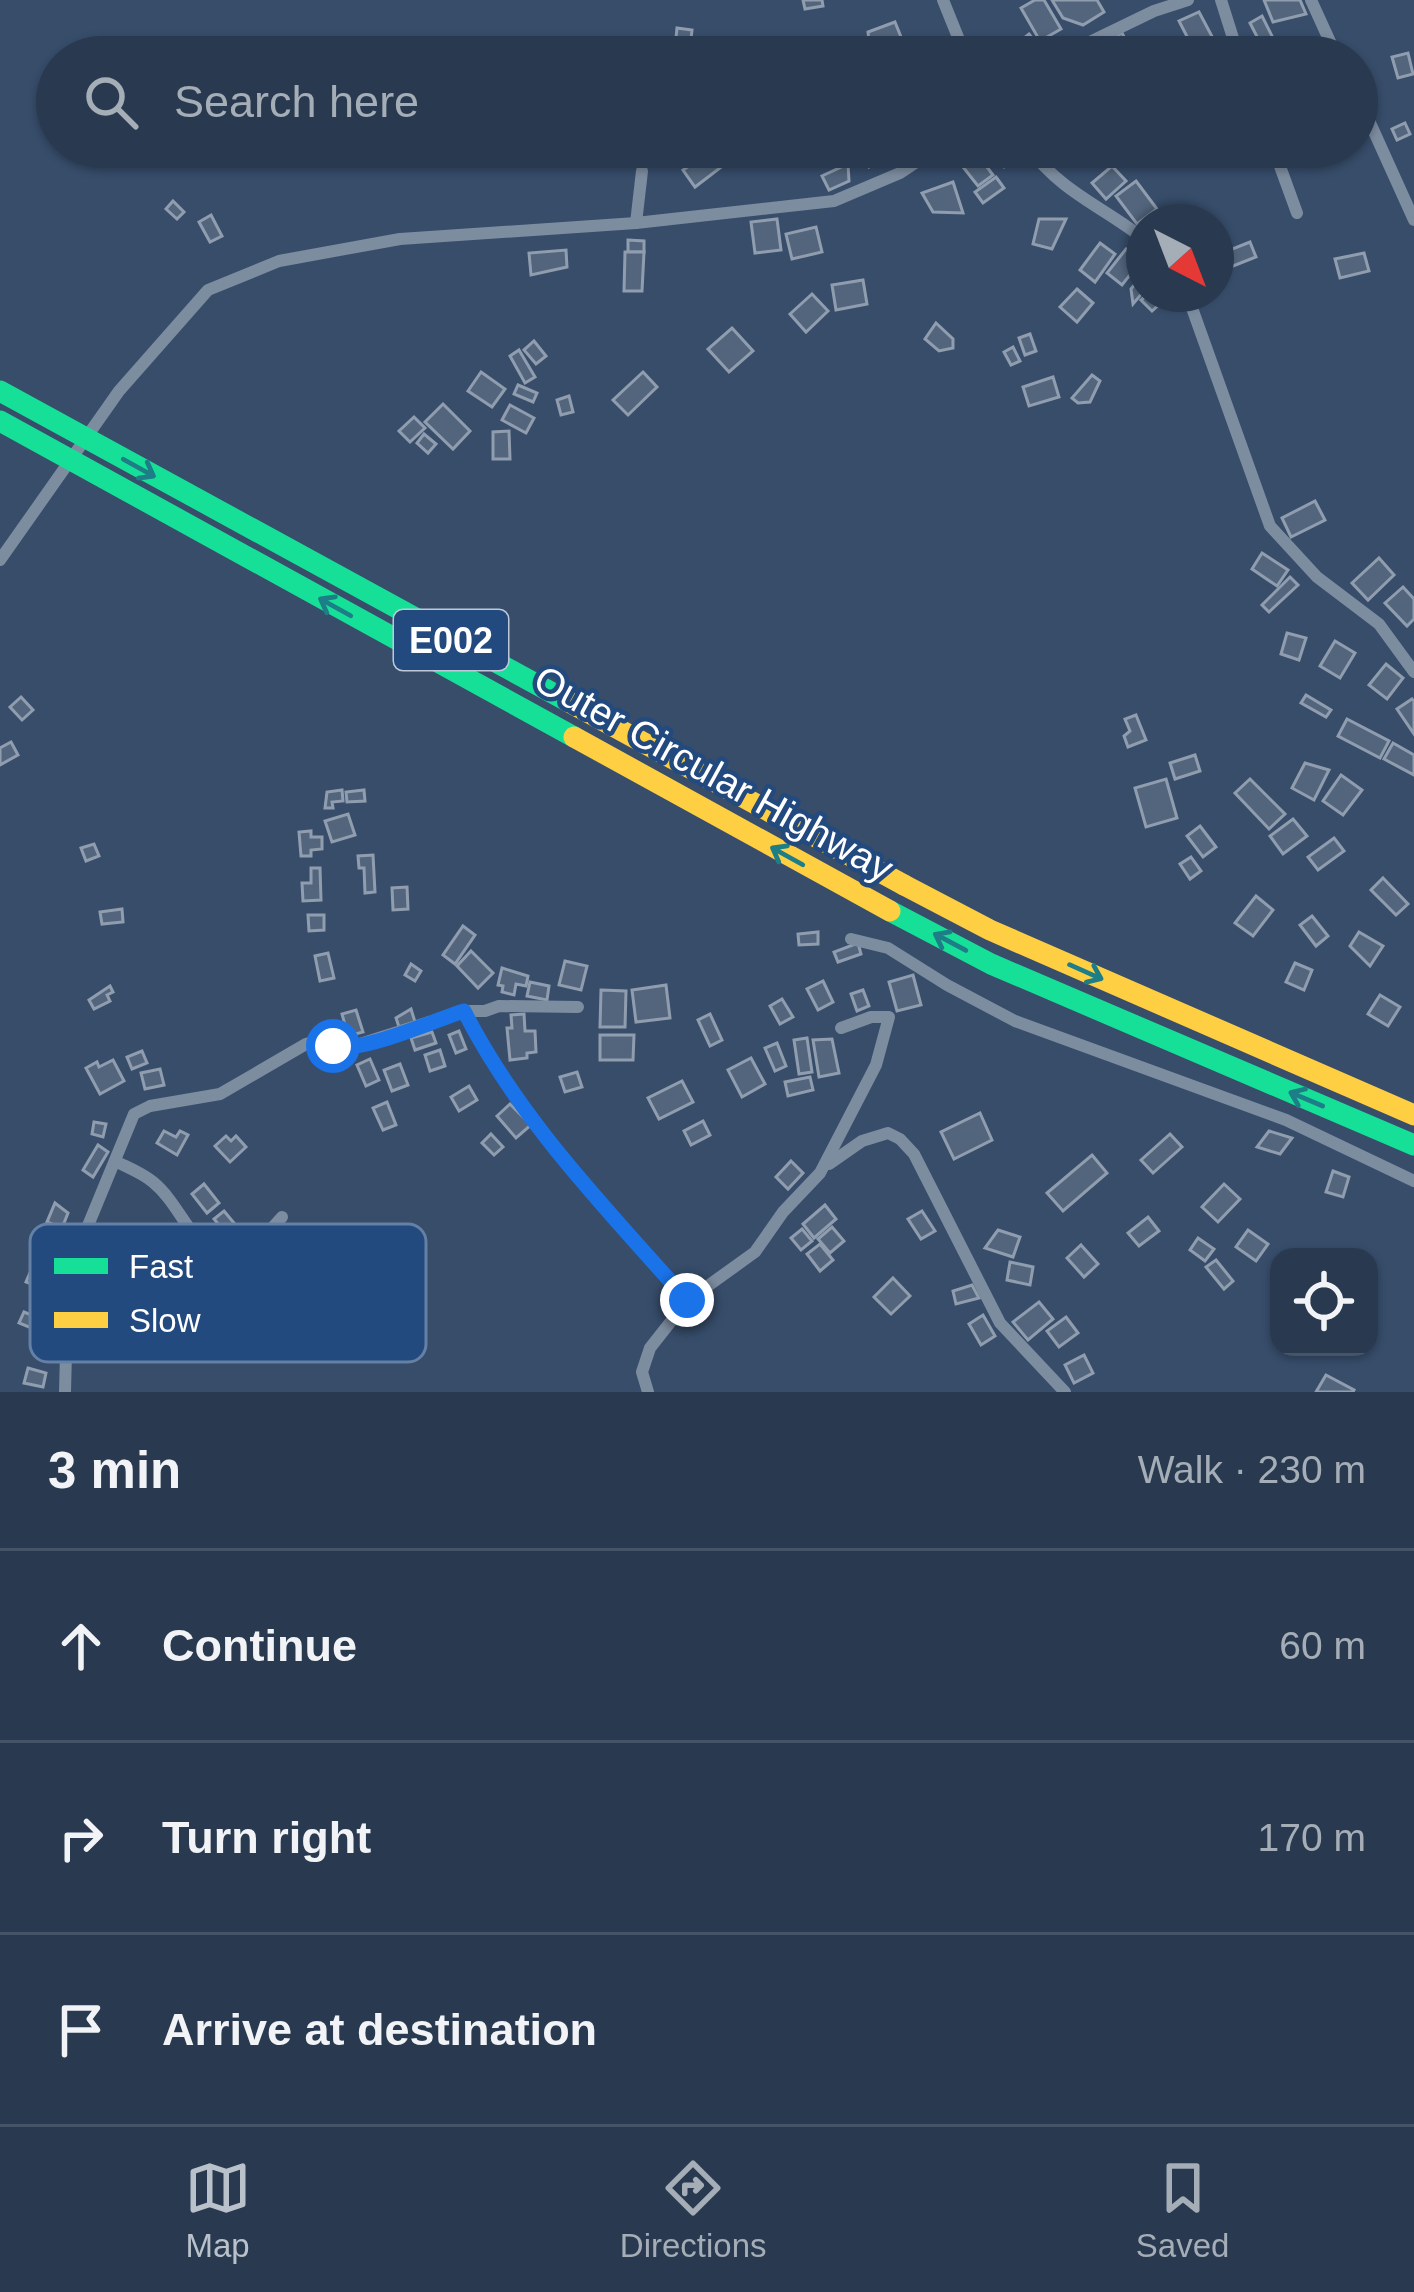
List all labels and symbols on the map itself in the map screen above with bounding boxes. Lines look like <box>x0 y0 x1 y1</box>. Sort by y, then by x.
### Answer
north arrow <box>1126 204 1234 312</box>
one-way arrow <box>121 456 156 480</box>
one-way arrow <box>319 595 354 618</box>
road number: E002 <box>394 610 508 670</box>
street label: Outer Circular Highway <box>527 657 901 890</box>
one-way arrow <box>771 844 806 867</box>
one-way arrow <box>933 930 968 953</box>
one-way arrow <box>1067 962 1103 984</box>
route start <box>306 1019 360 1073</box>
one-way arrow <box>1289 1087 1326 1108</box>
legend <box>30 1224 426 1362</box>
text: Fast <box>129 1248 193 1285</box>
route end <box>660 1273 714 1327</box>
text: Slow <box>129 1302 201 1339</box>

